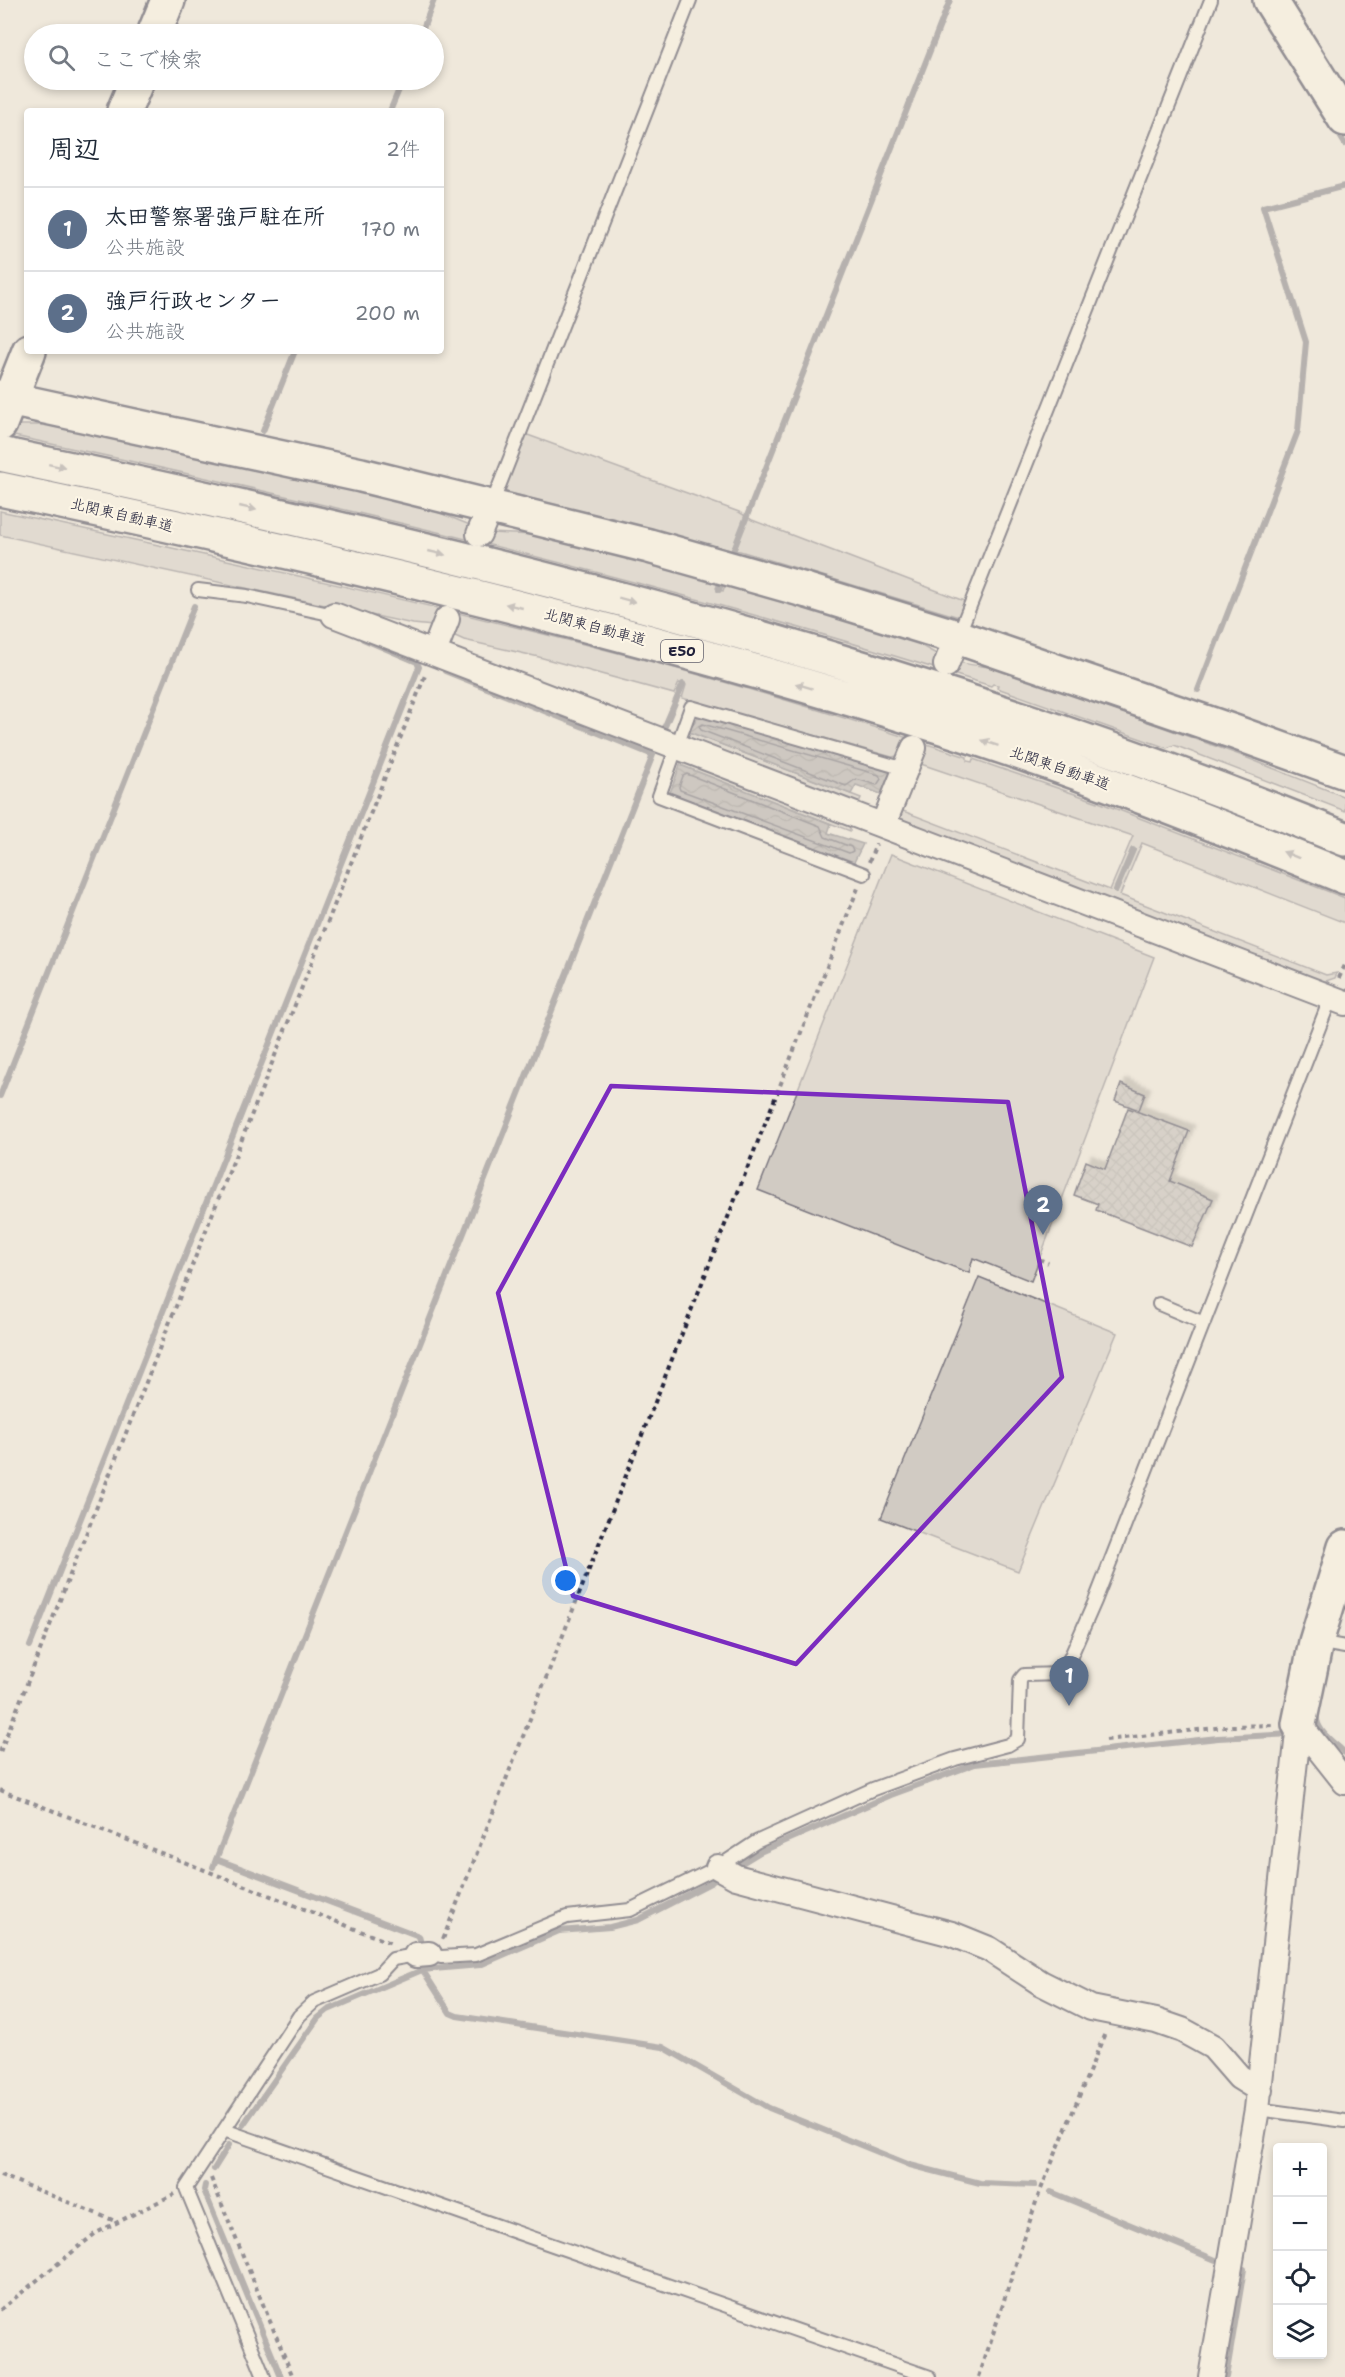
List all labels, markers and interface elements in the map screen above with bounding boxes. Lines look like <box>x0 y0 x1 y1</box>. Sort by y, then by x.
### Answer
search box <box>24 24 444 90</box>
icon: search <box>45 41 78 74</box>
text: ここで検索 <box>93 45 203 74</box>
text: 周辺 <box>48 131 100 166</box>
text: 2件 <box>386 136 420 162</box>
text: 太田警察署強戸駐在所 <box>105 202 325 231</box>
text: 1 <box>63 216 72 242</box>
text: 170 m <box>361 216 420 242</box>
text: 公共施設 <box>105 234 185 260</box>
text: 強戸行政センター <box>105 286 281 315</box>
text: 2 <box>61 300 75 326</box>
text: 200 m <box>355 300 420 326</box>
text: 公共施設 <box>105 318 185 344</box>
one-way arrow <box>48 462 67 471</box>
street label: 北関東自動車道 <box>69 493 175 537</box>
one-way arrow <box>238 504 257 513</box>
one-way arrow <box>428 548 447 558</box>
one-way arrow <box>617 596 636 606</box>
one-way arrow <box>505 601 524 611</box>
street label: 北関東自動車道 <box>542 604 648 650</box>
road number: E50 <box>661 640 703 662</box>
one-way arrow <box>795 681 813 690</box>
one-way arrow <box>981 738 999 748</box>
street label: 北関東自動車道 <box>1007 741 1113 795</box>
one-way arrow <box>1282 850 1300 859</box>
pin: 2 <box>1024 1186 1062 1235</box>
your location <box>551 1566 580 1595</box>
pin: 1 <box>1050 1656 1088 1706</box>
map controls <box>1273 2143 1327 2359</box>
button: + <box>1273 2143 1327 2197</box>
button: − <box>1273 2197 1327 2251</box>
button: locate <box>1273 2251 1327 2305</box>
button: layers <box>1273 2305 1327 2359</box>

